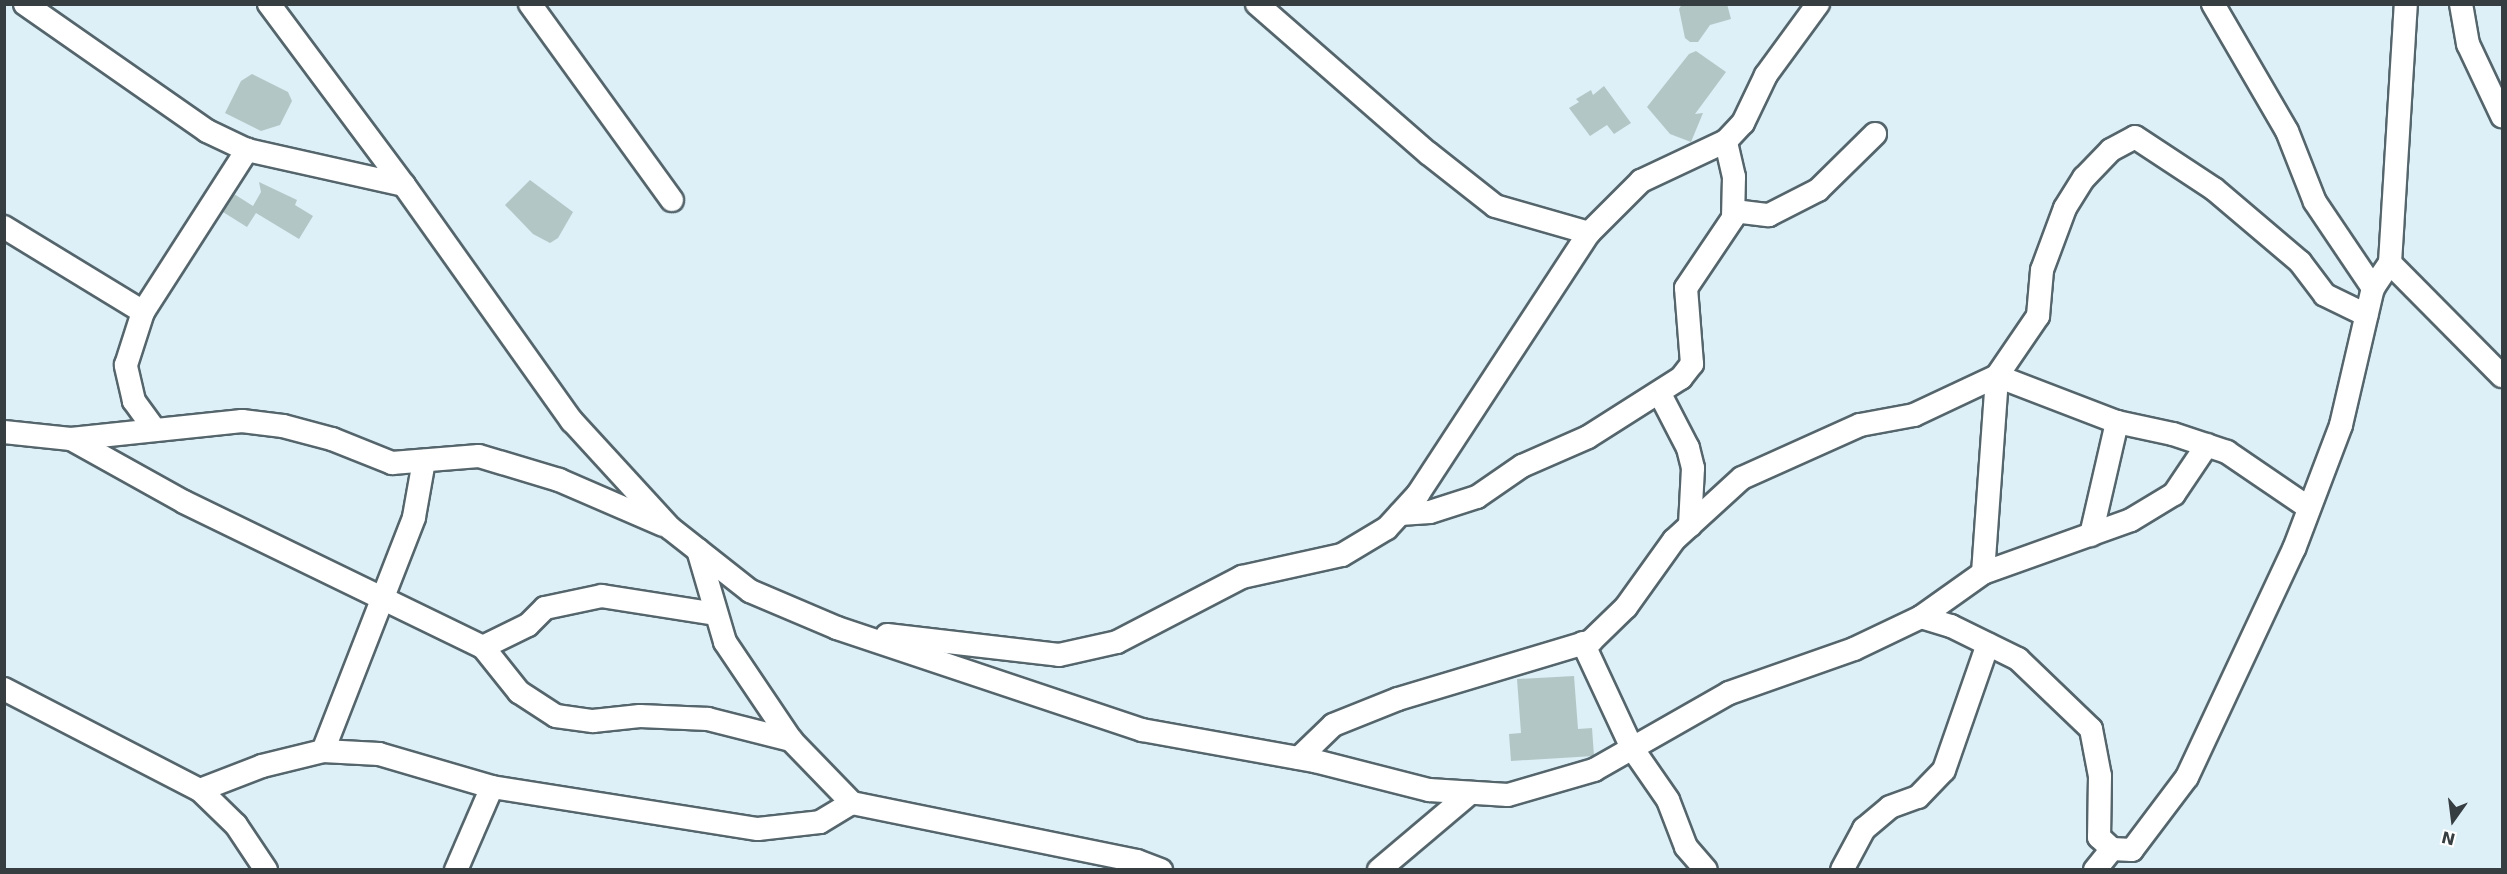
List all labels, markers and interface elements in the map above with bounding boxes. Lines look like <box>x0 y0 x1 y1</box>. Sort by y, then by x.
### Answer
north arrow <box>2423 790 2483 850</box>
text: N <box>2440 827 2457 849</box>

